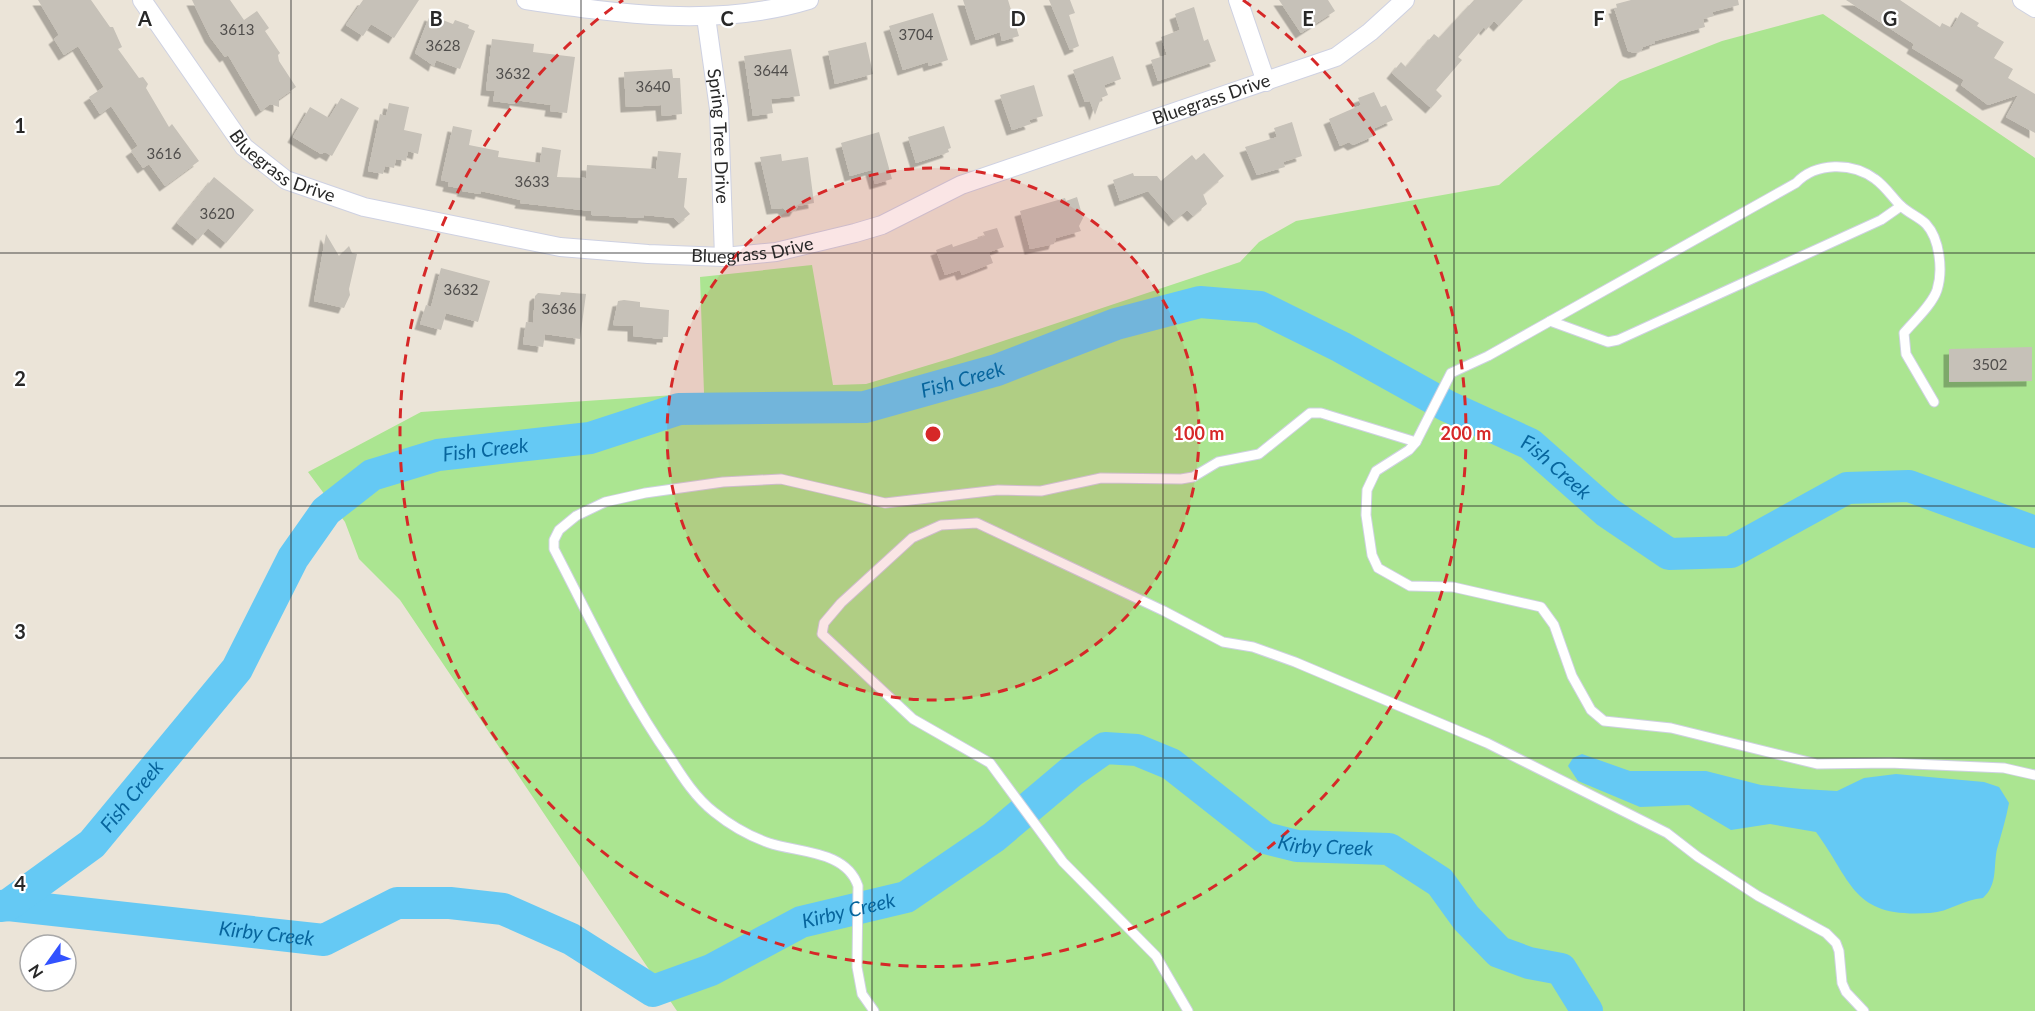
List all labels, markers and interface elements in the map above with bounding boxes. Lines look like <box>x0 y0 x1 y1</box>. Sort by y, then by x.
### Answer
text: A <box>137 6 152 30</box>
text: B <box>429 6 443 30</box>
text: C <box>720 6 734 30</box>
text: D <box>1010 6 1026 30</box>
text: E <box>1302 6 1314 30</box>
text: F <box>1593 6 1605 30</box>
text: G <box>1883 6 1897 30</box>
house number: 3613 <box>220 20 254 38</box>
house number: 3704 <box>899 25 934 43</box>
house number: 3628 <box>426 36 460 54</box>
house number: 3644 <box>754 61 789 79</box>
house number: 3632 <box>496 64 530 82</box>
street label: Spring Tree Drive <box>703 67 734 204</box>
street label: Bluegrass Drive <box>1149 68 1273 129</box>
house number: 3640 <box>636 77 671 95</box>
text: 1 <box>14 113 26 137</box>
street label: Bluegrass Drive <box>225 125 338 206</box>
house number: 3616 <box>147 144 182 162</box>
house number: 3633 <box>515 172 549 190</box>
house number: 3620 <box>200 204 235 222</box>
street label: Bluegrass Drive <box>691 231 815 267</box>
house number: 3632 <box>444 280 478 298</box>
house number: 3636 <box>542 299 577 317</box>
water label: Fish Creek <box>918 355 1008 402</box>
house number: 3502 <box>1973 355 2007 373</box>
text: 2 <box>14 366 26 390</box>
text: 100 m <box>1174 422 1224 444</box>
text: 200 m <box>1441 422 1491 444</box>
centre of rings <box>923 424 943 444</box>
water label: Fish Creek <box>1518 429 1597 504</box>
water label: Fish Creek <box>441 432 530 465</box>
text: 3 <box>14 619 26 643</box>
water label: Fish Creek <box>94 754 168 836</box>
water label: Kirby Creek <box>1276 829 1374 859</box>
text: 4 <box>14 871 26 895</box>
water label: Kirby Creek <box>799 887 898 932</box>
water label: Kirby Creek <box>218 915 316 950</box>
north arrow <box>18 933 78 993</box>
text: N <box>24 961 46 982</box>

